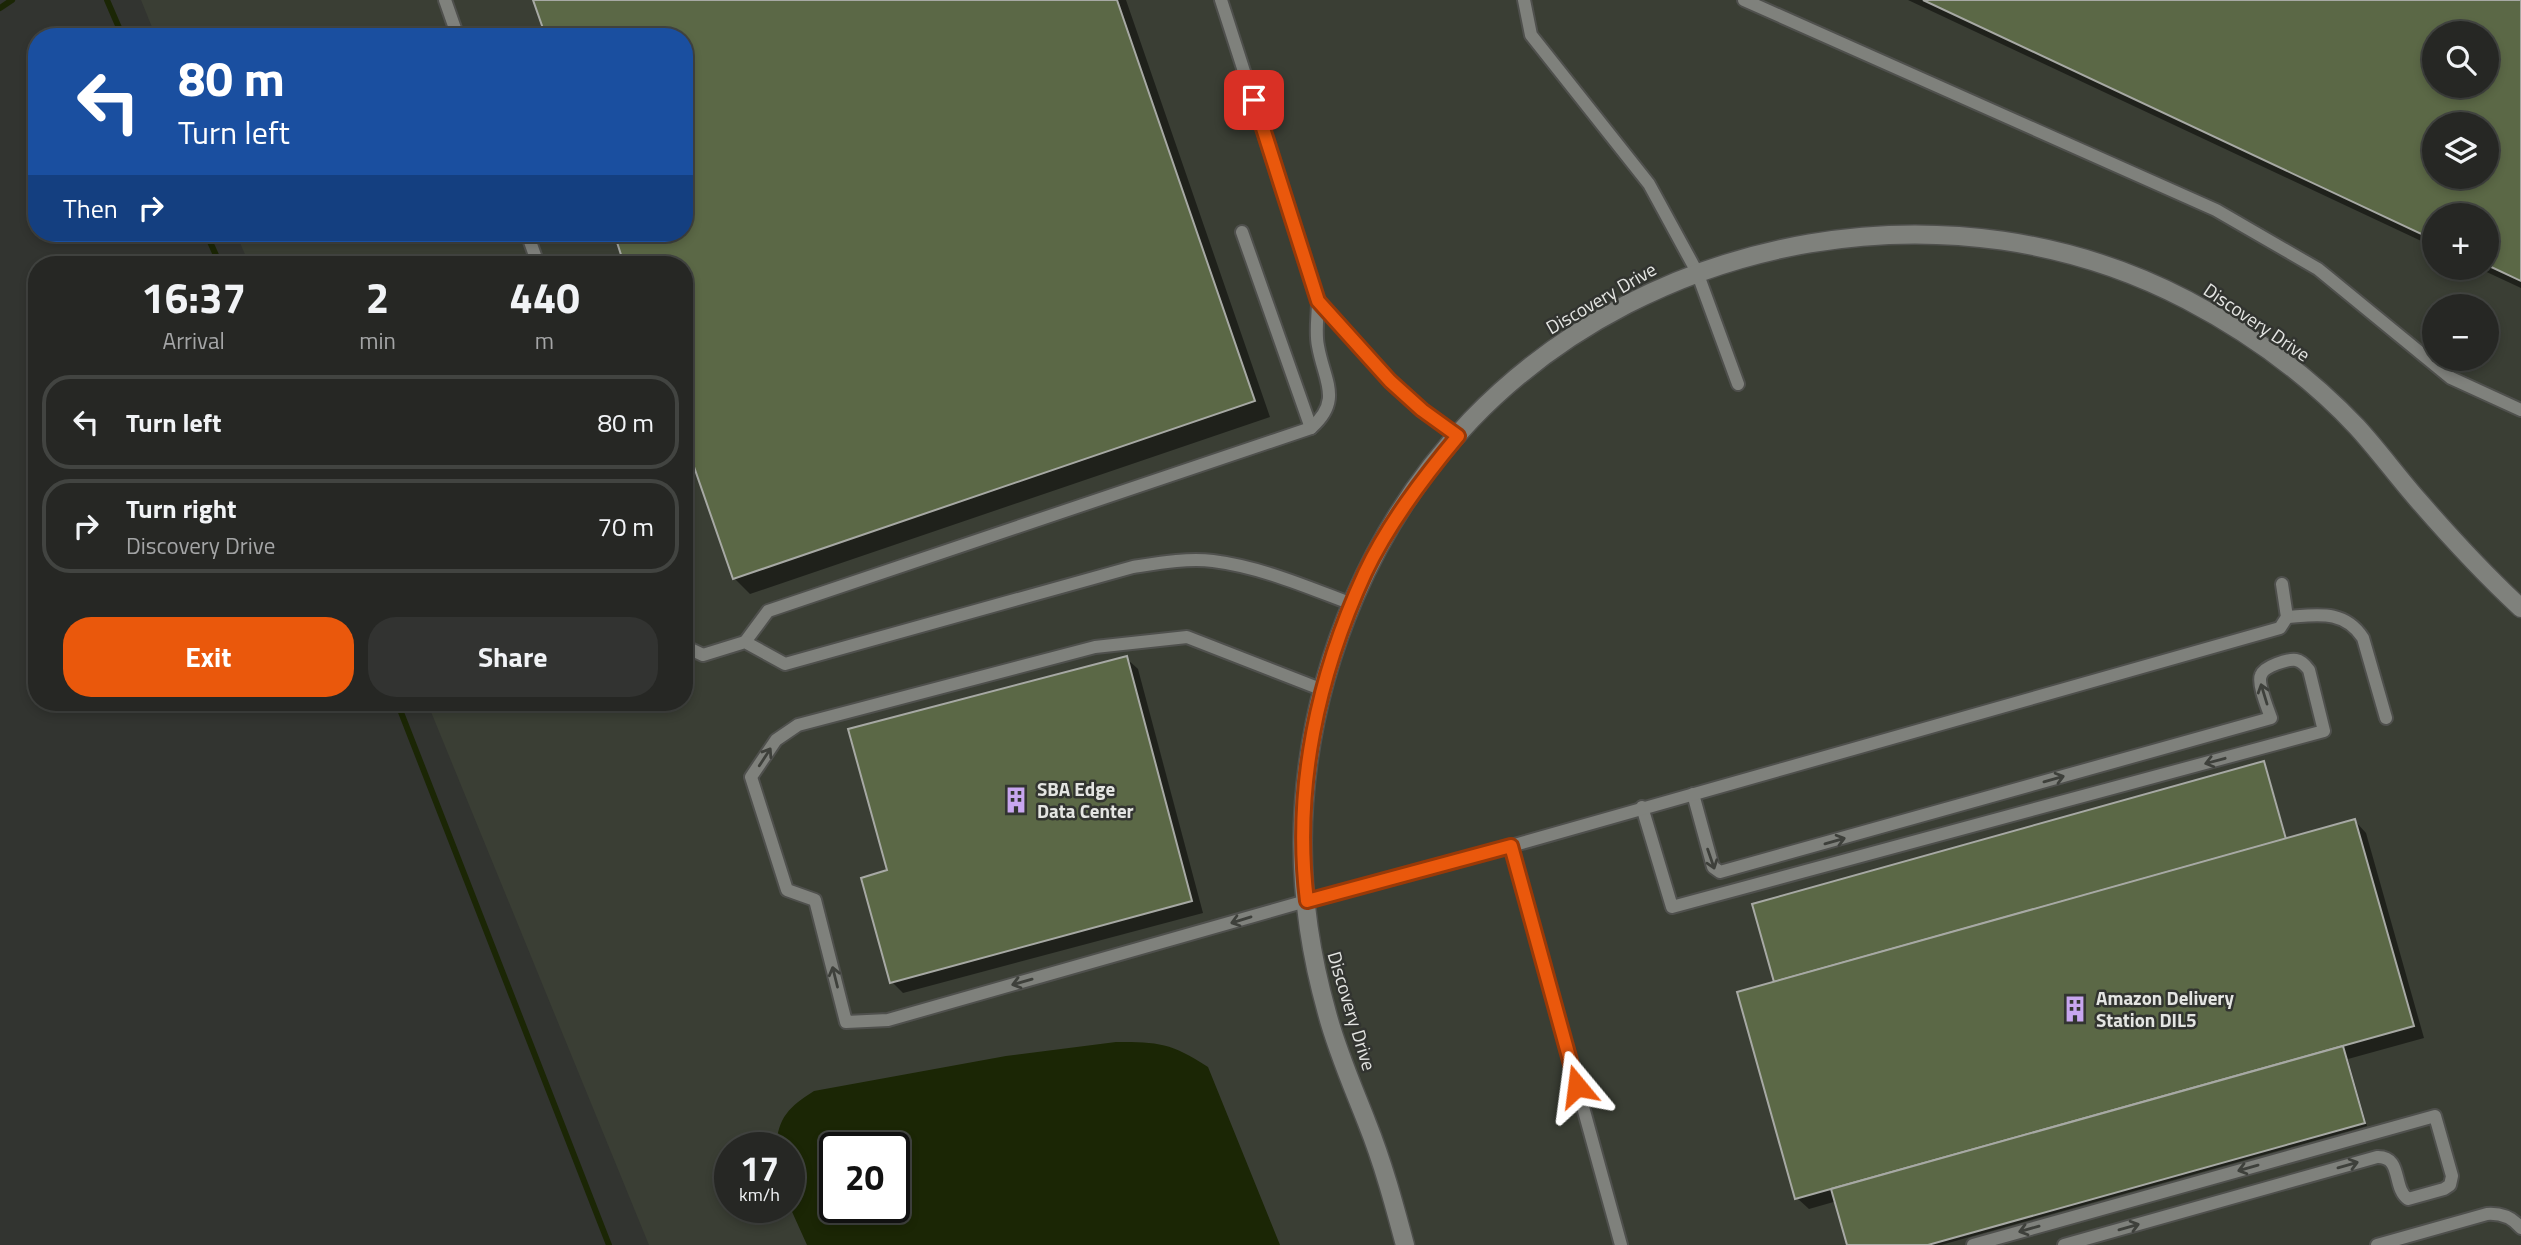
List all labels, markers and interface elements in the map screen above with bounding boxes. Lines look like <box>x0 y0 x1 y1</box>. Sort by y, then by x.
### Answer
map controls <box>2422 21 2499 371</box>
button: search <box>2422 21 2499 98</box>
text: 80 m <box>178 40 285 115</box>
icon: left <box>63 56 154 147</box>
pin <box>1224 70 1284 130</box>
icon: arrive <box>1235 81 1273 119</box>
text: Turn left <box>178 108 290 156</box>
button: layers <box>2422 112 2499 189</box>
text: Then <box>63 189 118 228</box>
icon: right <box>132 189 170 227</box>
button: + <box>2422 203 2499 280</box>
street label: Discovery Drive <box>1540 254 1661 341</box>
text: 16:37 <box>141 265 246 329</box>
text: 2 <box>366 265 389 329</box>
text: 440 <box>509 265 580 329</box>
street label: Discovery Drive <box>2198 275 2317 368</box>
button: − <box>2422 294 2499 371</box>
text: Arrival <box>162 323 225 358</box>
text: min <box>359 323 396 358</box>
text: m <box>535 323 554 358</box>
icon: left <box>67 403 105 441</box>
text: Turn left <box>126 403 221 442</box>
text: 80 m <box>597 403 654 442</box>
text: Turn right <box>126 489 237 528</box>
icon: right <box>67 507 105 545</box>
text: 70 m <box>597 507 654 546</box>
text: Discovery Drive <box>126 528 275 563</box>
button: Exit <box>63 617 354 697</box>
button: Share <box>368 617 658 697</box>
one-way arrow <box>2256 683 2269 705</box>
one-way arrow <box>757 748 772 767</box>
one-way arrow <box>2205 755 2227 768</box>
one-way arrow <box>2042 772 2064 785</box>
place label: SBA Edge Data Center <box>1037 774 1134 825</box>
building icon: SBA Edge Data Center <box>1001 785 1031 815</box>
one-way arrow <box>1823 833 1845 846</box>
one-way arrow <box>1706 848 1719 870</box>
one-way arrow <box>1230 915 1252 928</box>
street label: Discovery Drive <box>1321 948 1384 1074</box>
one-way arrow <box>828 966 841 989</box>
one-way arrow <box>1012 977 1034 990</box>
place label: Amazon Delivery Station DIL5 <box>2096 983 2234 1034</box>
building icon: Amazon Delivery Station DIL5 <box>2060 994 2090 1024</box>
position arrow <box>1540 1049 1614 1123</box>
speed limit sign: 20 <box>819 1132 910 1223</box>
text: 17 <box>740 1141 779 1195</box>
one-way arrow <box>2337 1158 2359 1171</box>
one-way arrow <box>2237 1163 2259 1176</box>
text: km/h <box>739 1181 780 1208</box>
one-way arrow <box>2118 1219 2140 1232</box>
one-way arrow <box>2018 1224 2040 1237</box>

